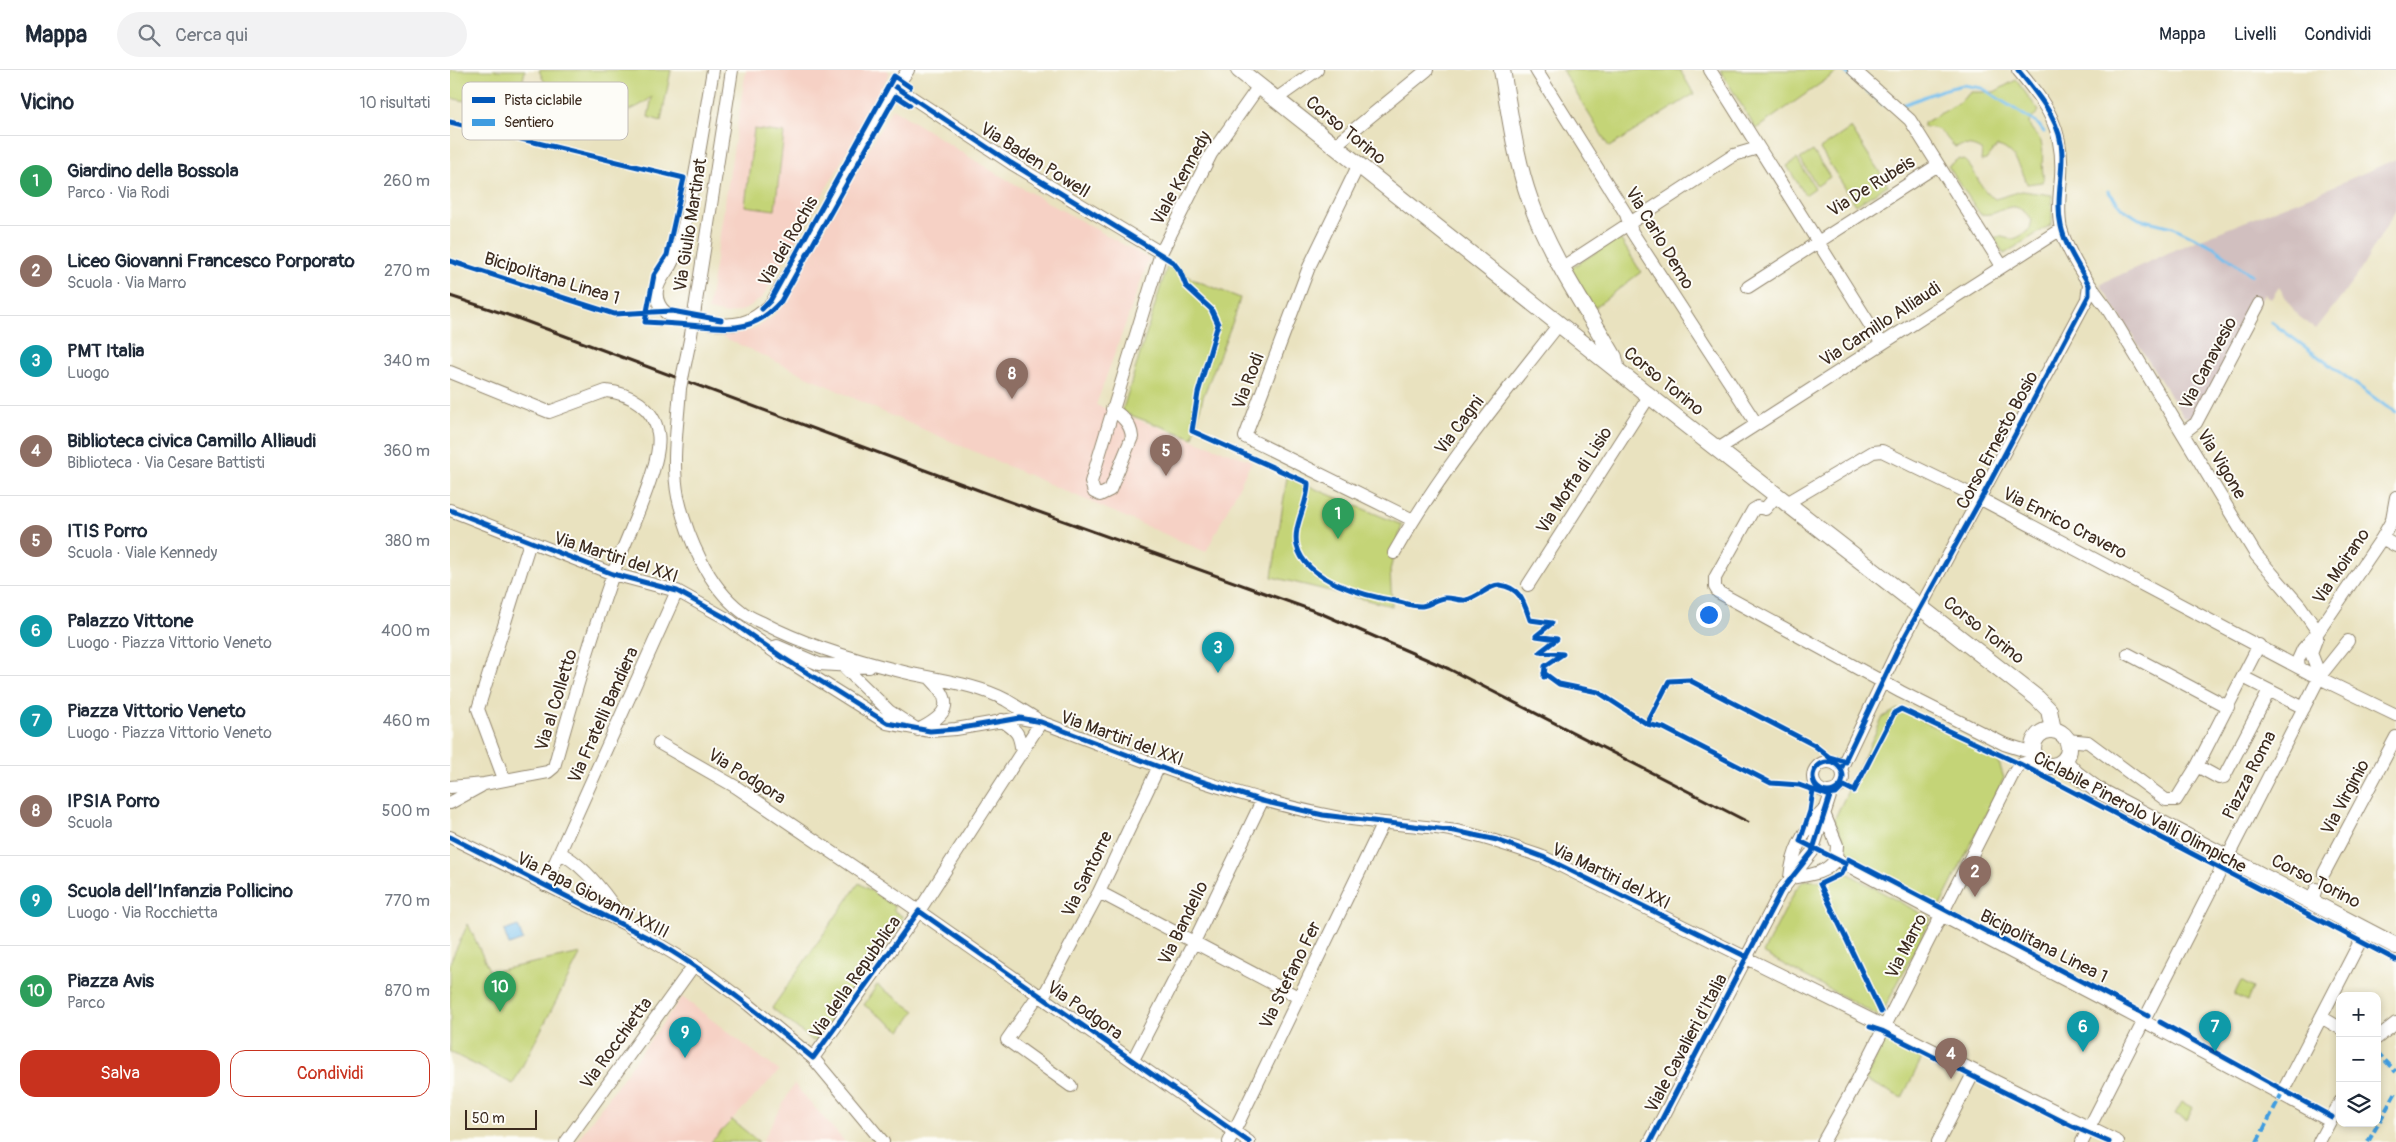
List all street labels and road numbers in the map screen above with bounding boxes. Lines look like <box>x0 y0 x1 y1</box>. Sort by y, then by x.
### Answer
street label: Corso Torino <box>1301 91 1391 170</box>
street label: Via Baden Powell <box>975 117 1094 203</box>
street label: Viale Kennedy <box>1146 127 1217 230</box>
street label: Via De Rubeis <box>1823 151 1919 222</box>
street label: Via Giulio Martinat <box>669 156 713 293</box>
street label: Via Carlo Demo <box>1620 183 1699 294</box>
street label: Via dei Rochis <box>753 192 823 290</box>
street label: Bicipolitana Linea 1 <box>481 247 622 310</box>
street label: Via Camillo Alliaudi <box>1815 277 1945 372</box>
street label: Via Canavesio <box>2174 313 2243 414</box>
street label: Corso Torino <box>1619 342 1709 421</box>
street label: Via Rodi <box>1227 350 1270 413</box>
street label: Corso Ernesto Bosio <box>1951 367 2044 513</box>
street label: Via Cagni <box>1430 391 1489 459</box>
street label: Via Moffa di Lisio <box>1531 422 1618 538</box>
street label: Via Vigone <box>2192 425 2252 504</box>
street label: Via Enrico Cravero <box>1999 482 2131 565</box>
street label: Via Moirano <box>2308 524 2375 609</box>
street label: Via Martiri del XXI <box>551 527 681 588</box>
street label: Corso Torino <box>1938 591 2029 670</box>
street label: Via Fratelli Bandiera <box>563 643 644 787</box>
street label: Via al Colletto <box>530 646 583 754</box>
street label: Via Martiri del XXI <box>1057 706 1187 771</box>
street label: Piazza Roma <box>2217 727 2282 823</box>
street label: Via Podgora <box>703 743 790 810</box>
street label: Ciclabile Pinerolo Valli Olimpiche <box>2029 746 2250 879</box>
street label: Via Virginio <box>2316 755 2375 839</box>
street label: Via Santorre <box>1057 827 1118 921</box>
street label: Via Martiri del XXI <box>1548 838 1674 915</box>
street label: Via Papa Giovanni XXIII <box>512 847 673 944</box>
street label: Corso Torino <box>2267 849 2365 914</box>
street label: Via Bandello <box>1153 877 1214 969</box>
street label: Bicipolitana Linea 1 <box>1976 904 2112 989</box>
street label: Via Marro <box>1880 910 1933 983</box>
street label: Via della Repubblica <box>805 912 906 1043</box>
street label: Via Stefano Fer <box>1254 917 1327 1033</box>
street label: Viale Cavalieri d'Italia <box>1640 970 1733 1117</box>
street label: Via Podgora <box>1042 976 1127 1045</box>
street label: Via Rocchietta <box>575 993 658 1094</box>

